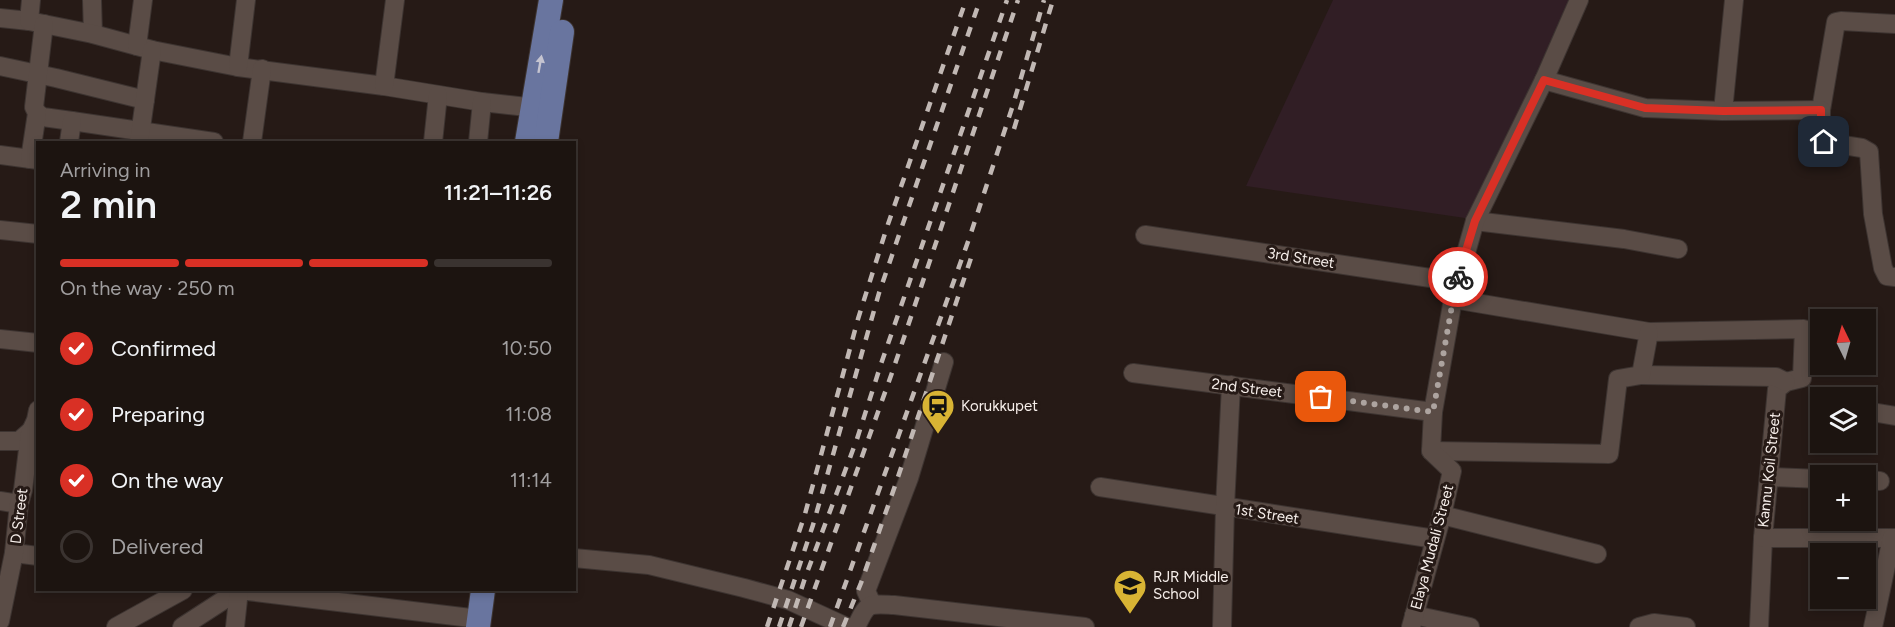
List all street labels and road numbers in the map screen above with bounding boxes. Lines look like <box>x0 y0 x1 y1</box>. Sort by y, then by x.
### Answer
street label: 3rd Street <box>1266 244 1336 272</box>
street label: 2nd Street <box>1211 375 1284 401</box>
street label: Kannu Koil Street <box>1754 411 1784 528</box>
street label: Elaya Mudali Street <box>1407 482 1457 612</box>
street label: D Street <box>7 487 31 545</box>
street label: 1st Street <box>1234 500 1301 528</box>

